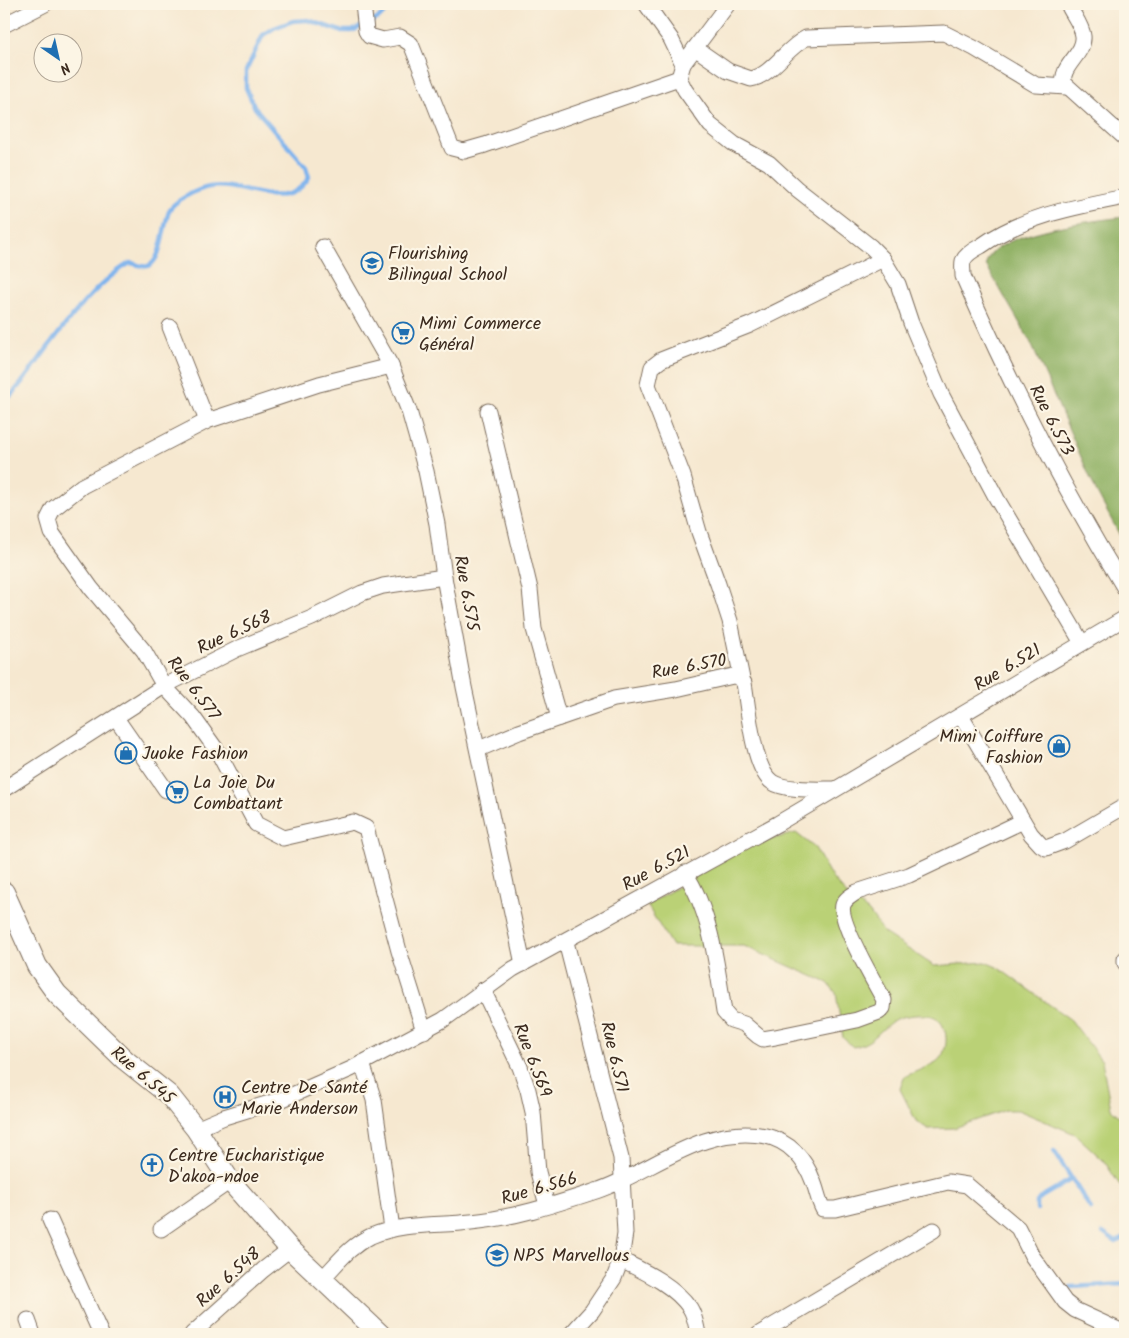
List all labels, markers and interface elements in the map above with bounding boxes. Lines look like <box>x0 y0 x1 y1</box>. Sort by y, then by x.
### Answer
north arrow <box>32 32 82 82</box>
text: N <box>55 56 75 80</box>
place label: Flourishing Bilingual School <box>388 240 508 290</box>
school or university icon: Flourishing Bilingual School <box>360 251 384 275</box>
place label: Mimi Commerce Général <box>419 310 541 360</box>
supermarket icon: Mimi Commerce Général <box>391 321 415 345</box>
street label: Rue 6.573 <box>1020 380 1081 462</box>
street label: Rue 6.575 <box>445 553 487 635</box>
street label: Rue 6.568 <box>193 603 277 663</box>
street label: Rue 6.521 <box>968 637 1047 700</box>
street label: Rue 6.570 <box>649 647 729 688</box>
street label: Rue 6.577 <box>159 650 227 728</box>
place label: Mimi Coiffure Fashion <box>939 723 1043 773</box>
shop icon: Mimi Coiffure Fashion <box>1047 734 1071 758</box>
place label: Juoke Fashion <box>142 740 248 769</box>
shop icon: Juoke Fashion <box>114 741 138 765</box>
place label: La Joie Du Combattant <box>193 769 284 819</box>
supermarket icon: La Joie Du Combattant <box>165 780 189 804</box>
street label: Rue 6.521 <box>617 839 696 900</box>
street label: Rue 6.569 <box>504 1019 559 1102</box>
street label: Rue 6.571 <box>591 1019 636 1096</box>
street label: Rue 6.545 <box>103 1040 182 1114</box>
place label: Centre De Santé Marie Anderson <box>241 1074 368 1124</box>
hospital icon: Centre De Santé Marie Anderson <box>213 1085 237 1109</box>
place label: Centre Eucharistique D'akoa-ndoe <box>168 1142 324 1192</box>
church icon: Centre Eucharistique D'akoa-ndoe <box>140 1153 164 1177</box>
street label: Rue 6.566 <box>498 1165 581 1214</box>
street label: Rue 6.548 <box>190 1241 268 1315</box>
place label: NPS Marvellous <box>513 1242 630 1271</box>
school or university icon: NPS Marvellous <box>485 1243 509 1267</box>

